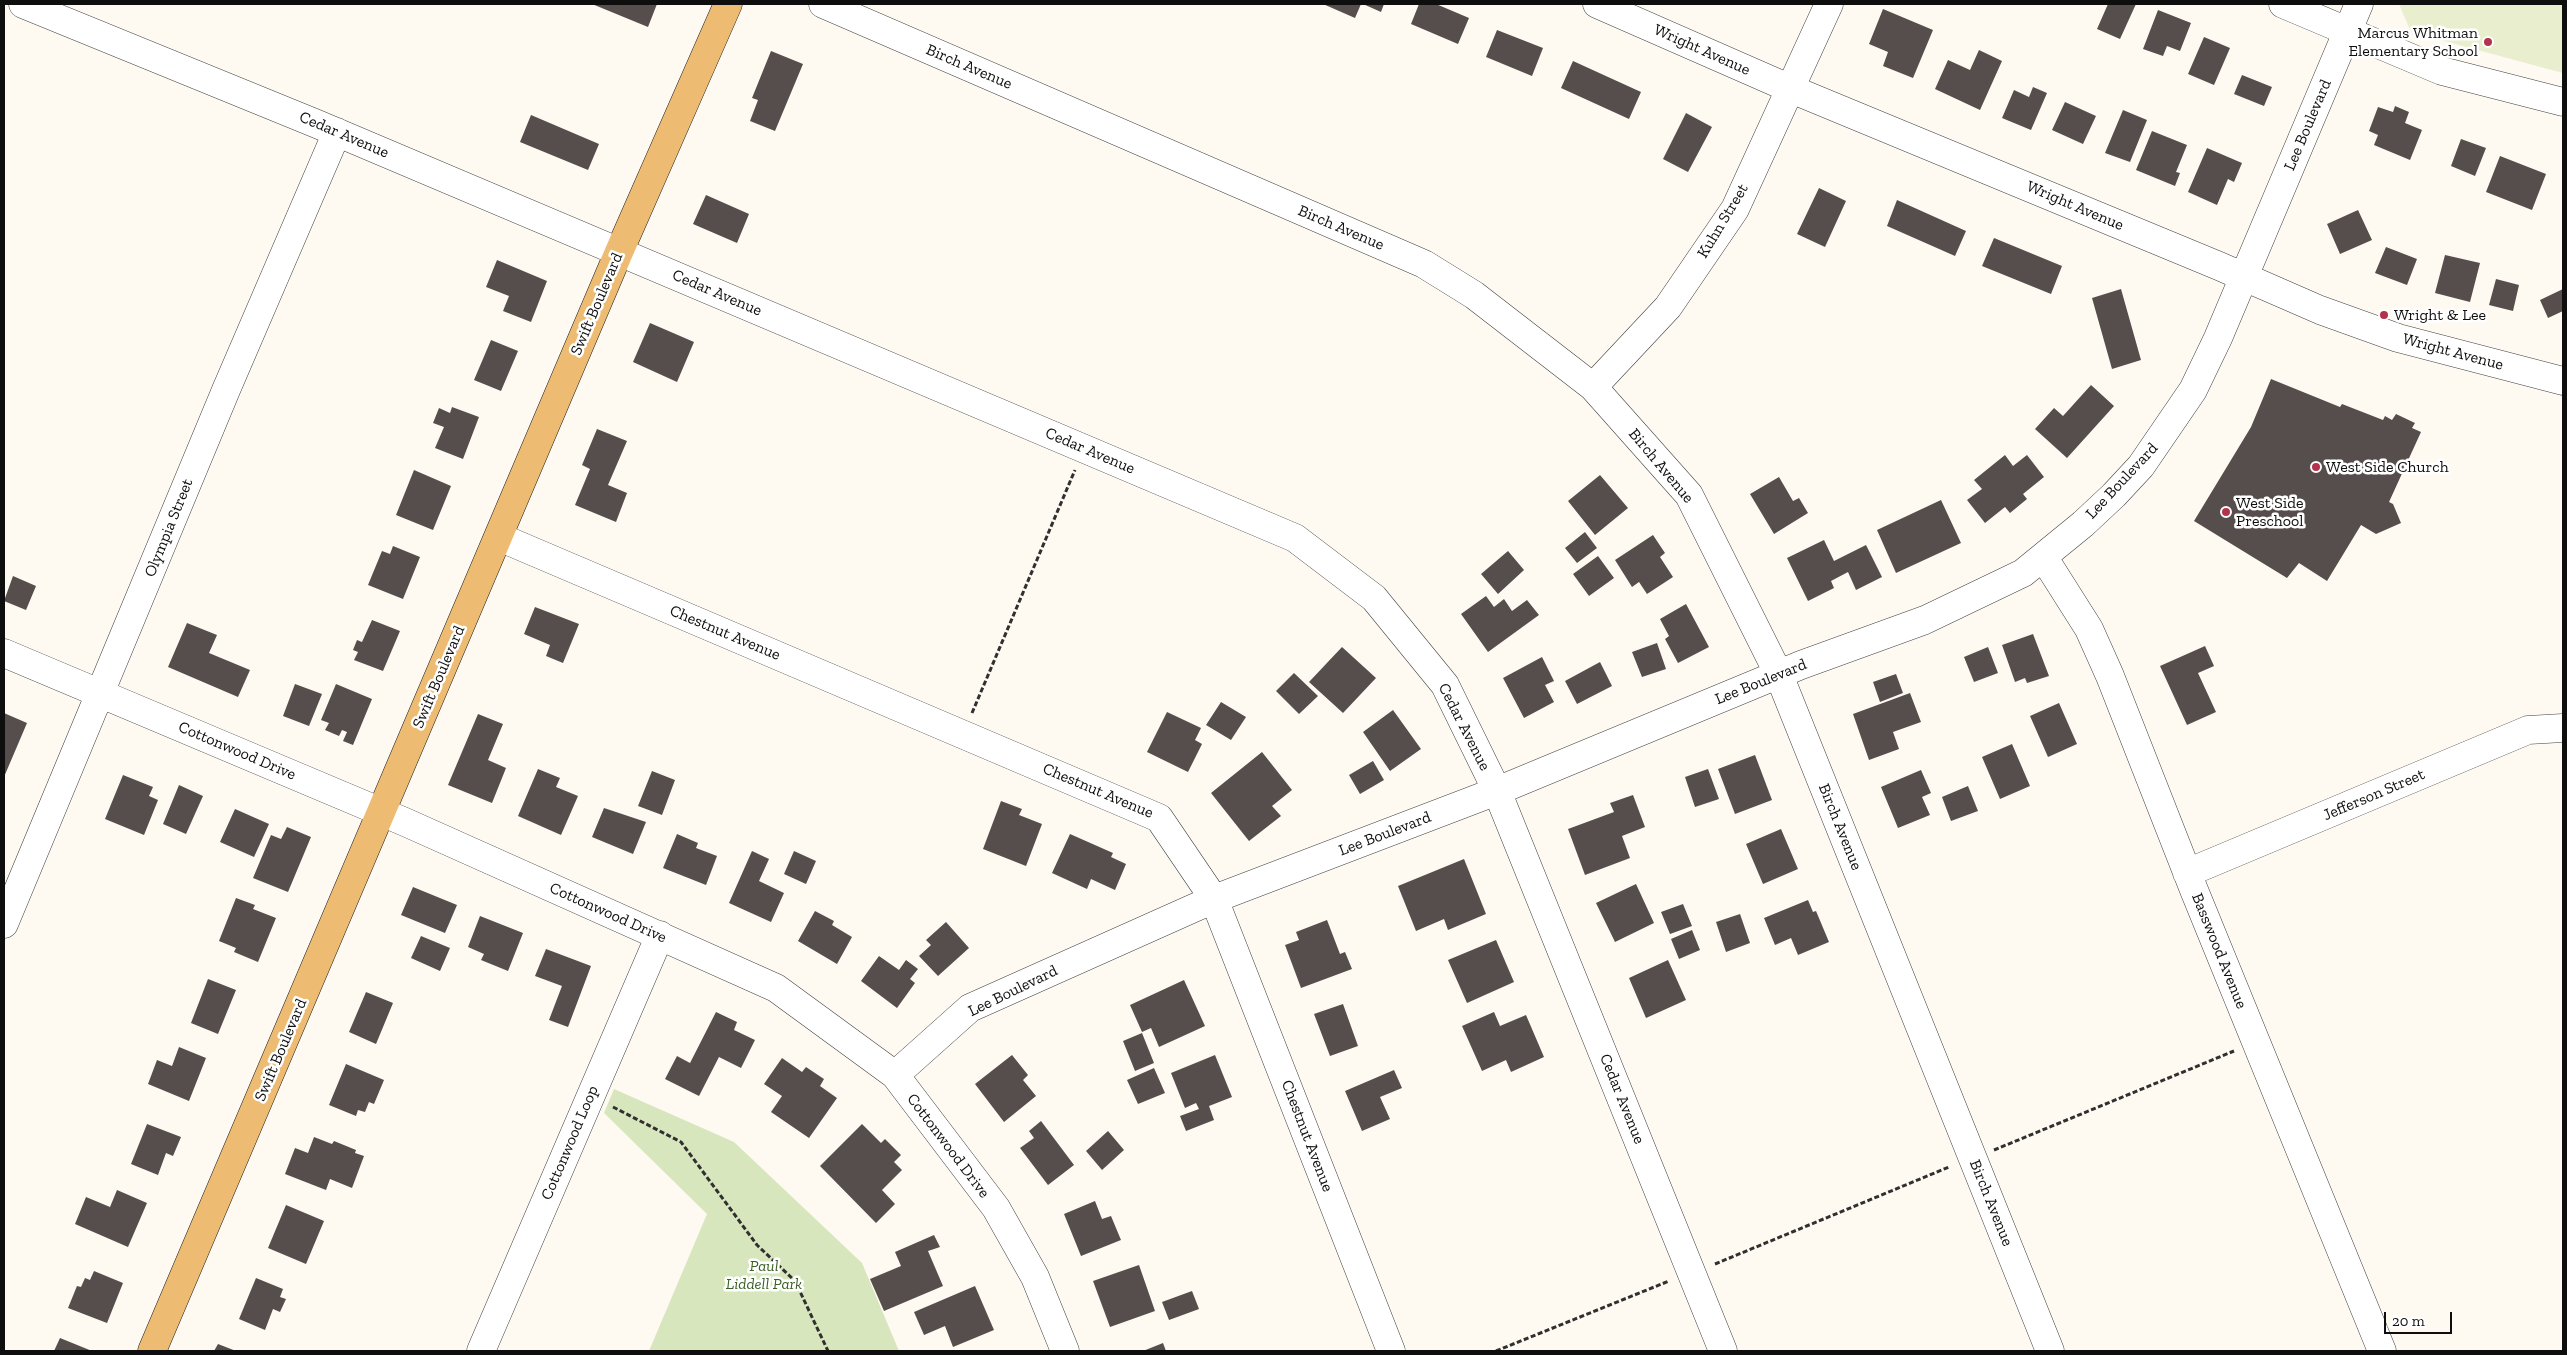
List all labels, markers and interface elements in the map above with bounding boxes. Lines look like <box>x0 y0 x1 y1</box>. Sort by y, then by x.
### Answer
street label: Wright Avenue <box>1651 20 1753 80</box>
place label: Marcus Whitman Elementary School <box>2349 23 2478 61</box>
marker: Marcus Whitman Elementary School <box>2482 36 2494 48</box>
street label: Birch Avenue <box>923 40 1015 94</box>
street label: Lee Boulevard <box>2280 77 2336 173</box>
street label: Cedar Avenue <box>296 108 392 162</box>
street label: Wright Avenue <box>2024 177 2126 235</box>
street label: Kuhn Street <box>1693 180 1753 262</box>
street label: Birch Avenue <box>1295 201 1387 255</box>
street label: Swift Boulevard <box>567 250 627 358</box>
street label: Cedar Avenue <box>669 266 765 320</box>
place label: Wright & Lee <box>2394 305 2486 325</box>
marker: Wright & Lee <box>2378 309 2390 321</box>
street label: Wright Avenue <box>2401 329 2505 375</box>
street label: Cedar Avenue <box>1042 424 1138 478</box>
street label: Birch Avenue <box>1624 425 1698 507</box>
street label: Lee Boulevard <box>2082 439 2162 523</box>
place label: West Side Church <box>2326 457 2449 477</box>
marker: West Side Church <box>2310 461 2322 473</box>
street label: Olympia Street <box>141 476 197 580</box>
place label: West Side Preschool <box>2236 493 2304 531</box>
marker: West Side Preschool <box>2220 506 2232 518</box>
street label: Chestnut Avenue <box>667 601 783 665</box>
street label: Swift Boulevard <box>409 623 469 731</box>
street label: Lee Boulevard <box>1712 655 1810 709</box>
street label: Cedar Avenue <box>1434 680 1494 774</box>
street label: Cottonwood Drive <box>175 718 299 784</box>
street label: Chestnut Avenue <box>1040 759 1156 823</box>
street label: Jefferson Street <box>2320 765 2428 825</box>
street label: Birch Avenue <box>1814 781 1866 873</box>
street label: Lee Boulevard <box>1336 808 1434 860</box>
street label: Cottonwood Drive <box>547 879 669 947</box>
street label: Basswood Avenue <box>2187 890 2251 1012</box>
street label: Lee Boulevard <box>965 961 1061 1021</box>
street label: Swift Boulevard <box>251 996 311 1104</box>
street label: Cedar Avenue <box>1595 1051 1649 1147</box>
street label: Chestnut Avenue <box>1277 1077 1337 1195</box>
street label: Cottonwood Loop <box>537 1083 603 1203</box>
street label: Cottonwood Drive <box>902 1090 994 1202</box>
street label: Birch Avenue <box>1965 1157 2017 1249</box>
park label: Paul Liddell Park <box>726 1256 802 1294</box>
scale bar <box>2387 1302 2454 1334</box>
text: 20 m <box>2392 1312 2425 1330</box>

